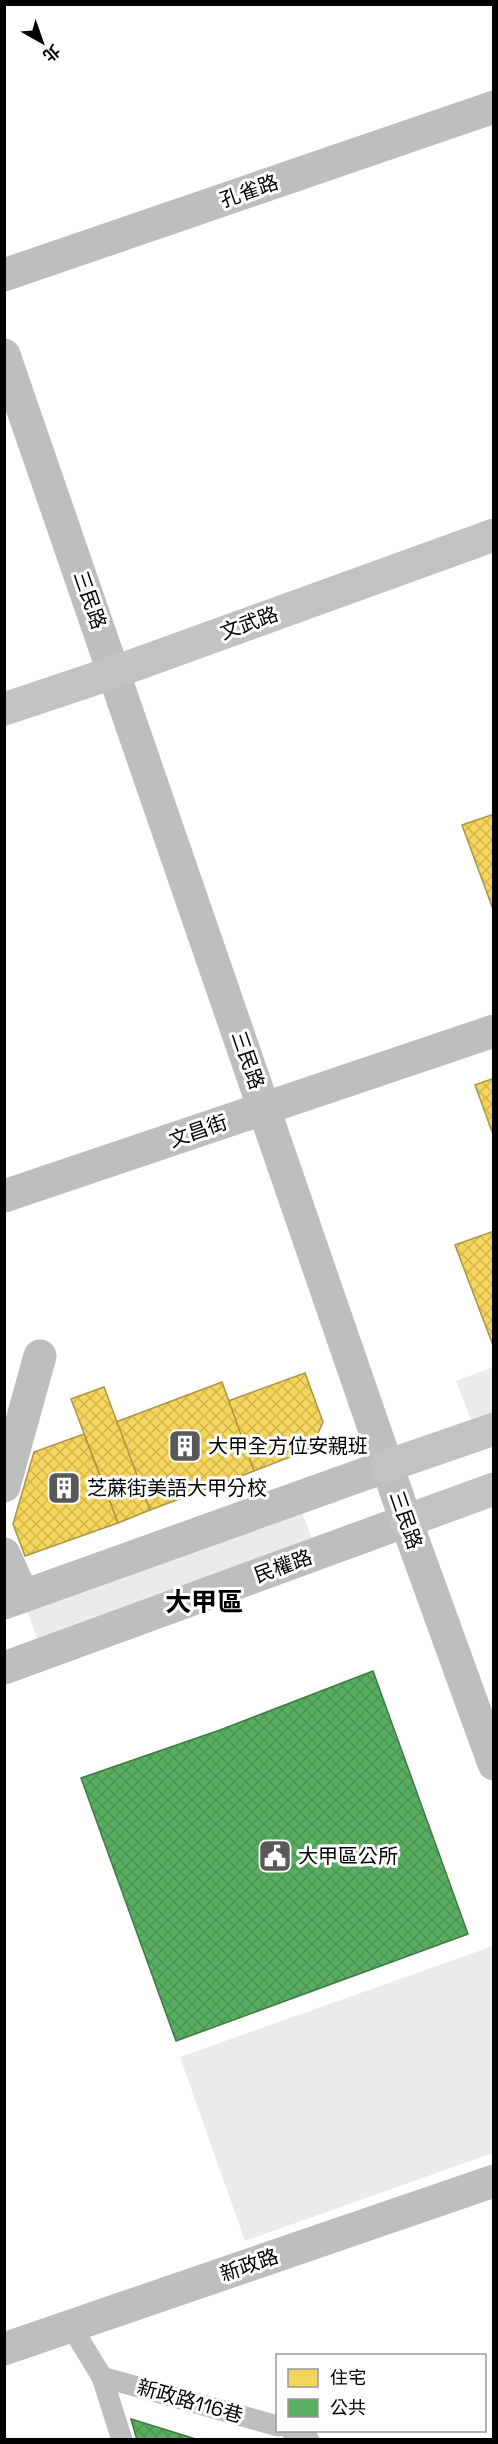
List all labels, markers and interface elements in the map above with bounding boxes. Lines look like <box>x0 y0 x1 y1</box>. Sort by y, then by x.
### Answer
north arrow <box>12 12 72 72</box>
text: 北 <box>38 40 64 66</box>
street label: 孔雀路 <box>216 169 282 213</box>
street label: 三民路 <box>68 567 112 633</box>
street label: 文武路 <box>216 601 282 645</box>
street label: 三民路 <box>226 1027 270 1093</box>
street label: 文昌街 <box>165 1109 231 1153</box>
building icon: 大甲全方位安親班 <box>167 1428 203 1464</box>
place label: 大甲全方位安親班 <box>208 1433 368 1459</box>
building icon: 芝蔴街美語大甲分校 <box>46 1470 82 1506</box>
place label: 芝蔴街美語大甲分校 <box>87 1475 267 1501</box>
street label: 三民路 <box>384 1487 428 1553</box>
street label: 民權路 <box>250 1544 316 1588</box>
district label: 大甲區 <box>165 1585 243 1619</box>
public building icon: 大甲區公所 <box>257 1838 293 1874</box>
place label: 大甲區公所 <box>298 1843 398 1869</box>
street label: 新政路 <box>216 2243 282 2287</box>
legend <box>276 2354 486 2432</box>
text: 住宅 <box>330 2366 366 2389</box>
street label: 新政路116巷 <box>134 2373 246 2429</box>
text: 公共 <box>330 2396 366 2419</box>

